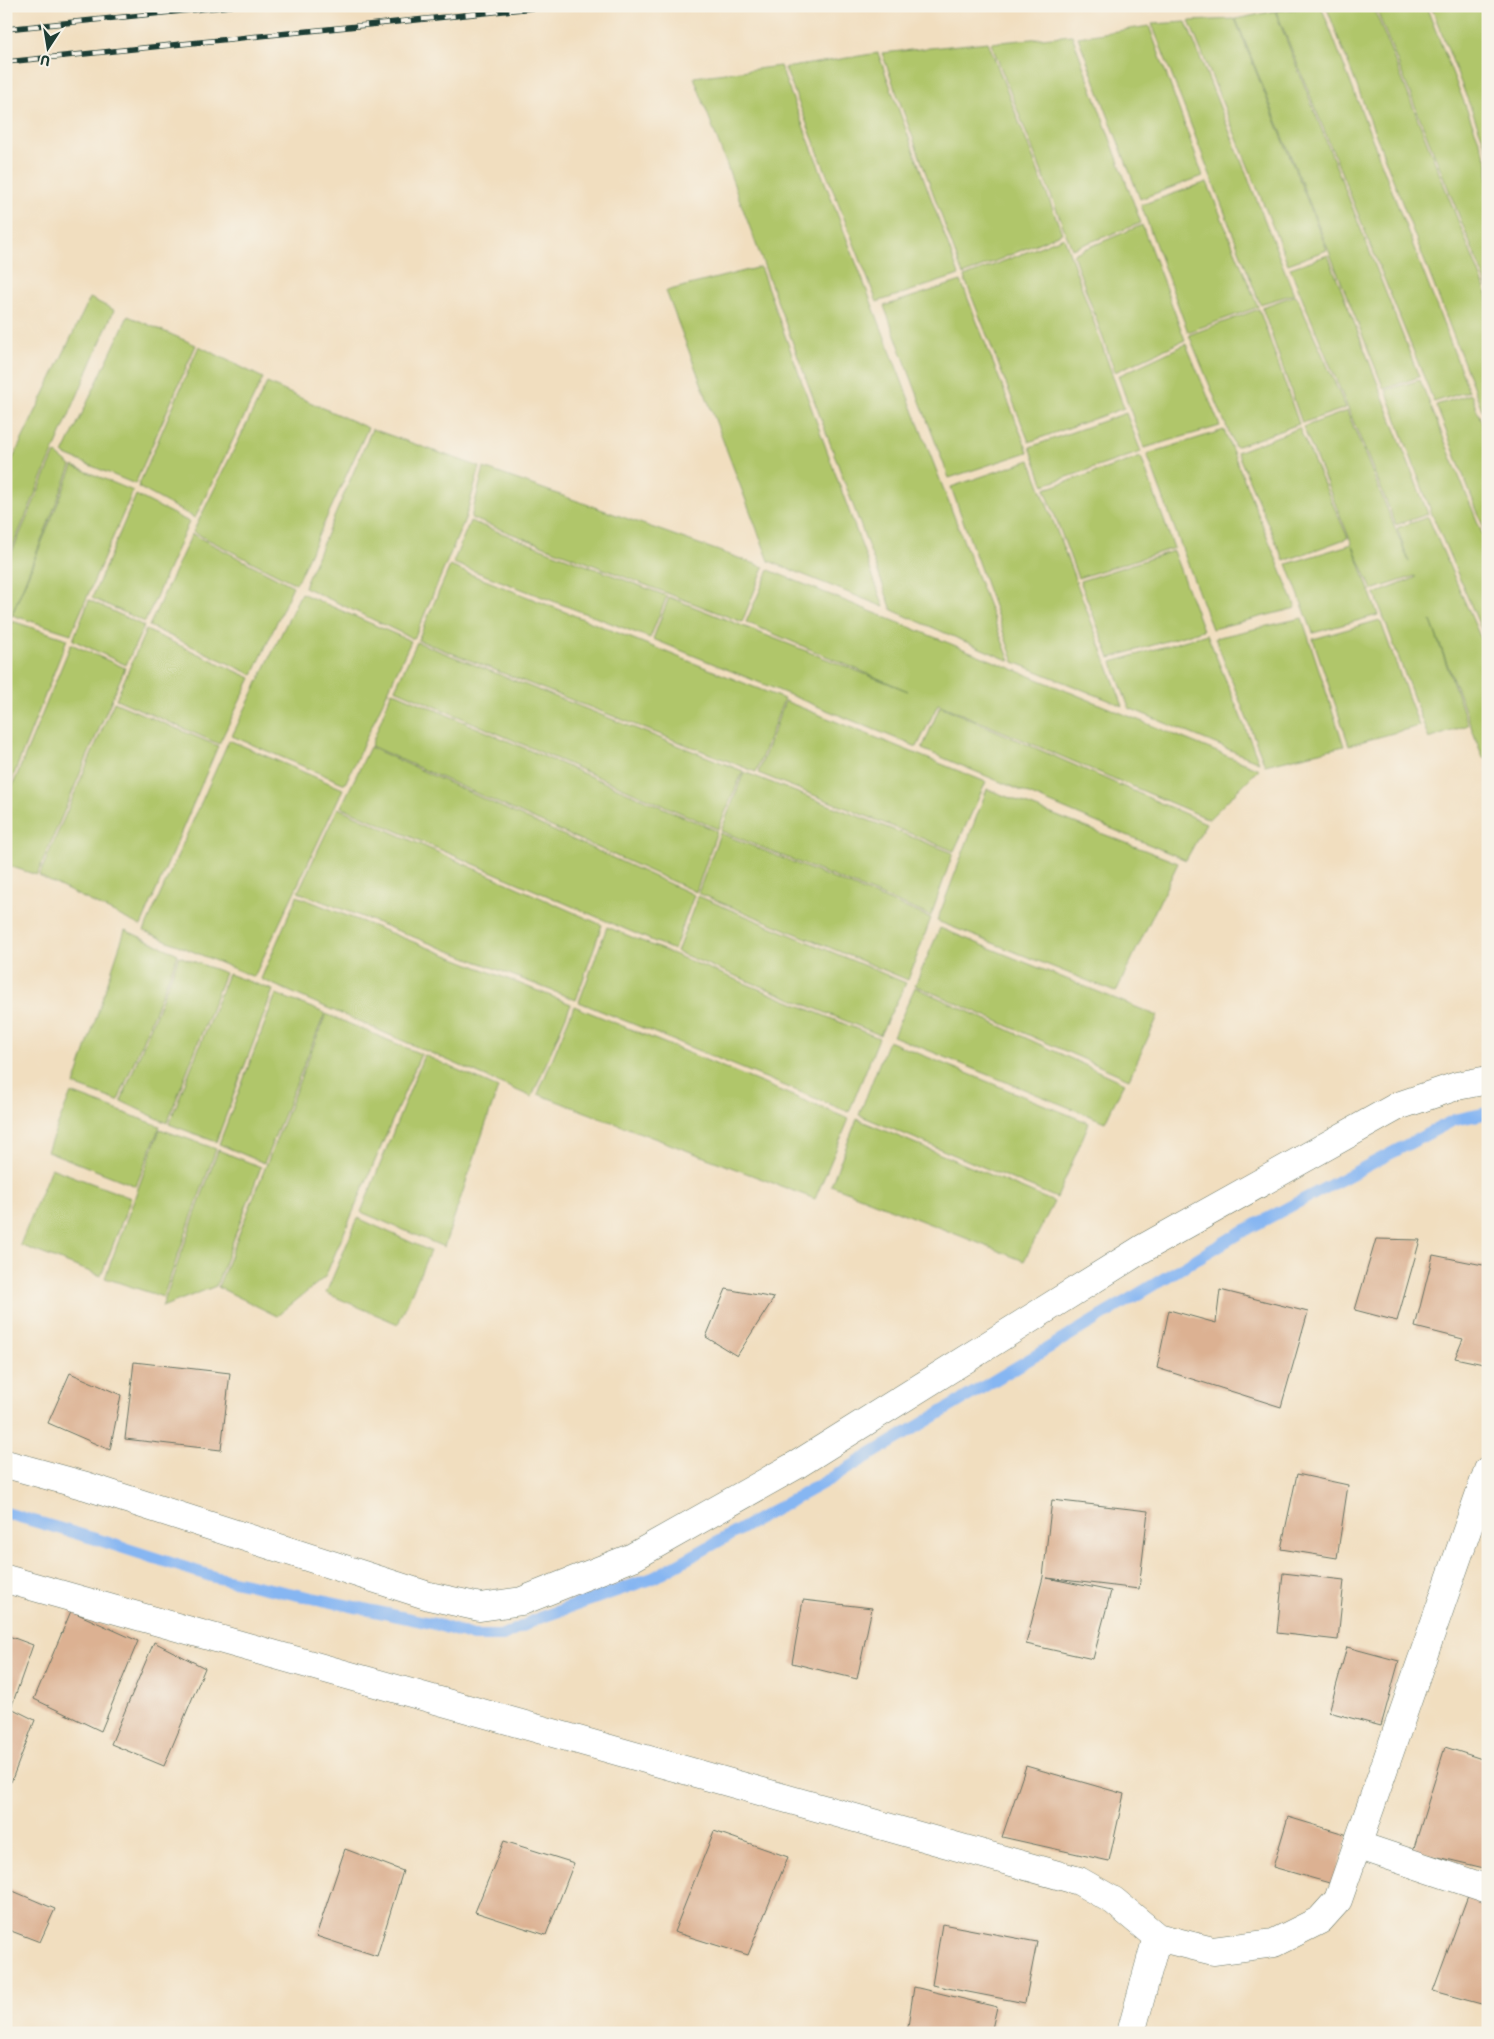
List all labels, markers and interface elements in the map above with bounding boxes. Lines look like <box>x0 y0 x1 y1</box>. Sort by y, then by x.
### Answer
north arrow <box>22 22 72 72</box>
text: U <box>39 51 52 71</box>

